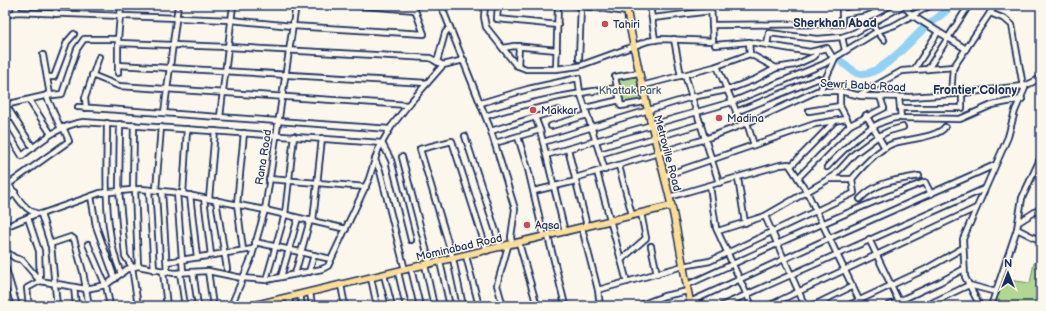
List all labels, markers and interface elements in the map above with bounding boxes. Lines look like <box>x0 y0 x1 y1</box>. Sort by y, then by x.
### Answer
district label: Sherkhan Abad <box>793 16 877 31</box>
place label: Tahiri <box>613 18 640 31</box>
marker: Tahiri <box>600 19 610 29</box>
street label: Sewri Baba Road <box>820 77 906 94</box>
district label: Frontier Colony <box>933 83 1017 98</box>
park label: Khattak Park <box>599 84 662 97</box>
place label: Makkar <box>541 104 579 117</box>
marker: Makkar <box>528 105 538 115</box>
place label: Madina <box>727 112 764 125</box>
marker: Madina <box>714 113 724 123</box>
street label: Metroville Road <box>651 114 684 193</box>
street label: Rana Road <box>253 128 274 186</box>
place label: Aqsa <box>535 219 560 232</box>
marker: Aqsa <box>522 220 532 230</box>
street label: Mominabad Road <box>415 231 504 264</box>
north arrow <box>988 253 1028 293</box>
text: N <box>1004 257 1012 270</box>

